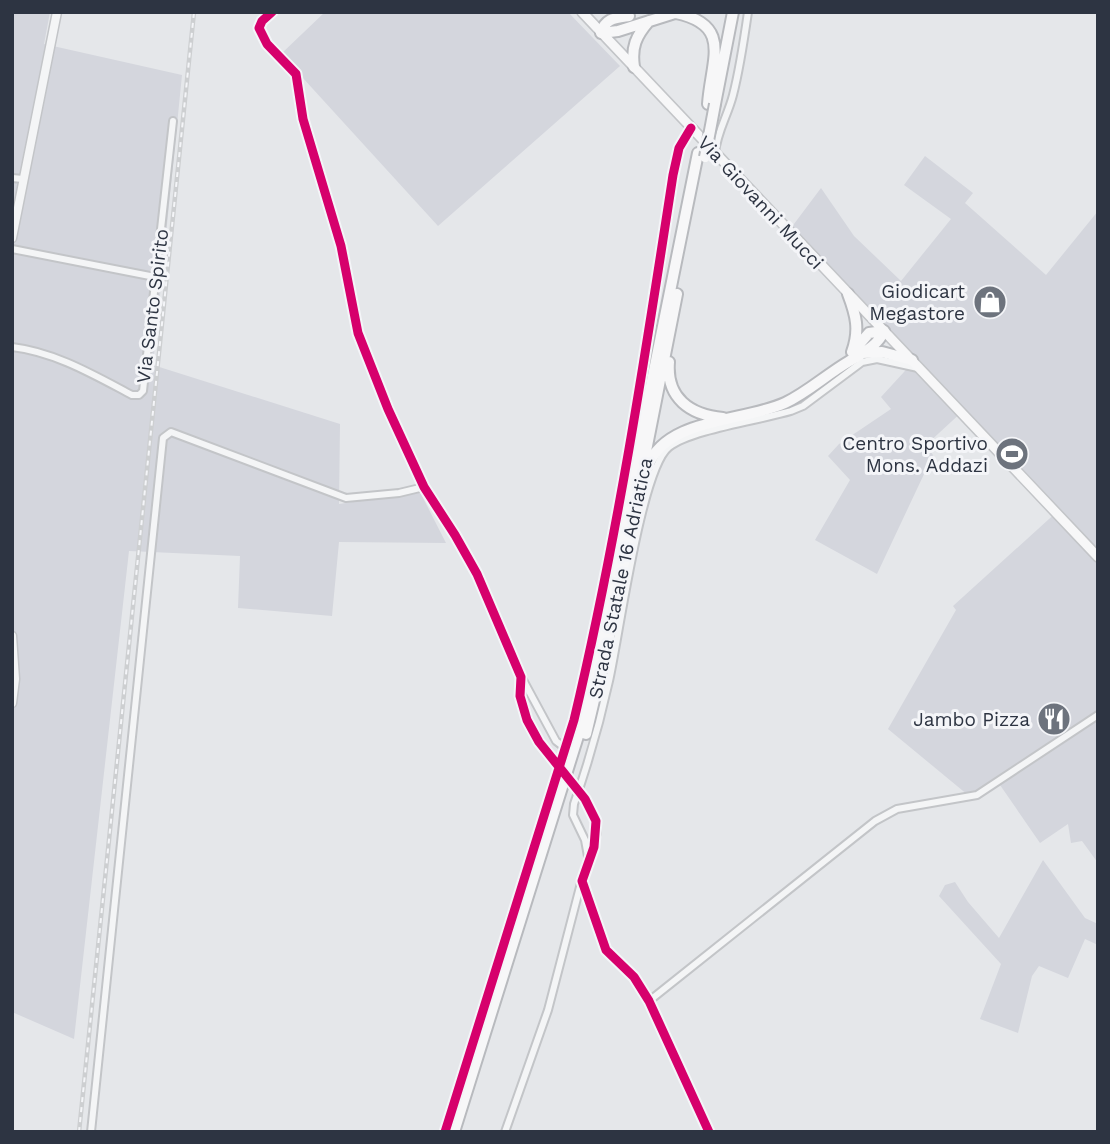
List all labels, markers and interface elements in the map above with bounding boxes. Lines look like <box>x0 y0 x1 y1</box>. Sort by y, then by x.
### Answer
street label: Via Giovanni Mucci <box>693 131 828 274</box>
street label: Via Santo Spirito <box>132 227 173 385</box>
place label: Giodicart Megastore <box>869 280 965 325</box>
shop icon: Giodicart Megastore <box>971 283 1009 321</box>
place label: Centro Sportivo Mons. Addazi <box>842 432 988 477</box>
sports icon: Centro Sportivo Mons. Addazi <box>993 435 1031 473</box>
street label: Strada Statale 16 Adriatica <box>584 455 657 701</box>
restaurant icon: Jambo Pizza <box>1035 700 1073 738</box>
place label: Jambo Pizza <box>913 708 1030 731</box>

